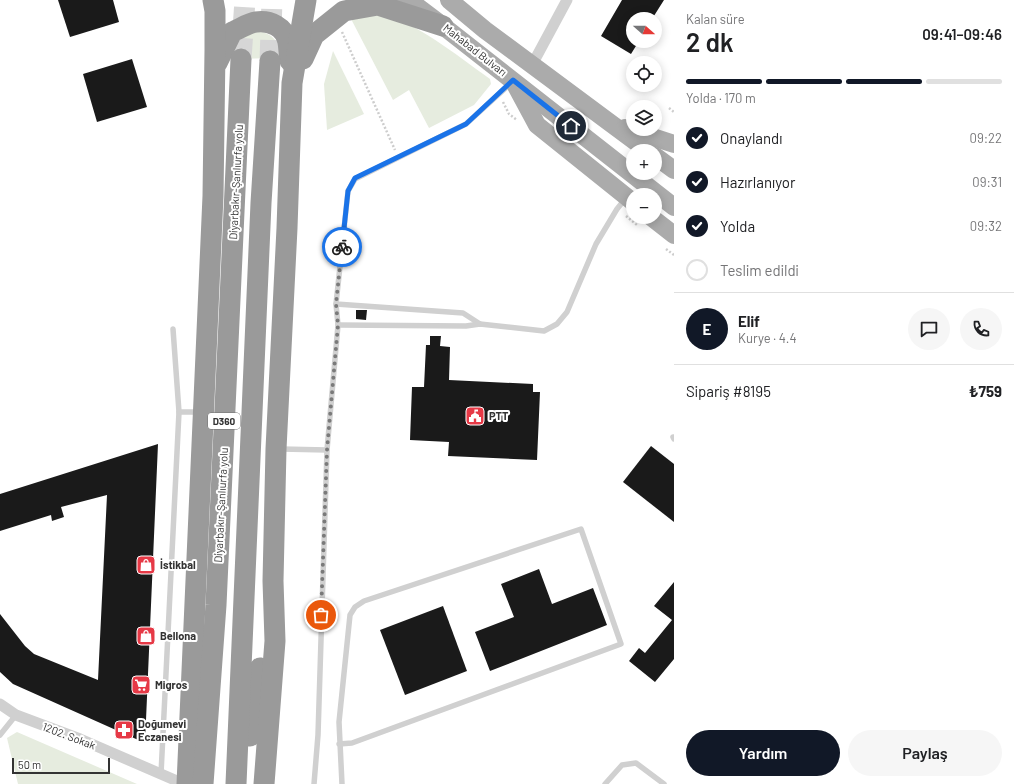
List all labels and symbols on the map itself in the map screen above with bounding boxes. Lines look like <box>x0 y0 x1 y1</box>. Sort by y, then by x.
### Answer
north arrow <box>626 12 662 48</box>
street label: Mahabad Bulvarı <box>441 21 510 78</box>
pin <box>554 109 588 143</box>
street label: Diyarbakır-Şanlıurfa yolu <box>226 124 245 240</box>
courier <box>322 227 362 267</box>
public building icon: PTT <box>464 405 486 427</box>
place label: PTT <box>489 409 509 422</box>
road number: D360 <box>208 413 240 429</box>
street label: Diyarbakır-Şanlıurfa yolu <box>211 447 230 563</box>
shop icon: İstikbal <box>135 554 157 576</box>
place label: İstikbal <box>160 558 196 571</box>
pin <box>304 598 338 632</box>
shop icon: Bellona <box>135 625 157 647</box>
place label: Bellona <box>160 629 196 642</box>
supermarket icon: Migros <box>130 674 152 696</box>
place label: Migros <box>155 678 188 691</box>
place label: Doğumevi Eczanesi <box>138 717 187 743</box>
street label: 1202. Sokak <box>41 719 98 752</box>
pharmacy icon: Doğumevi Eczanesi <box>113 719 135 741</box>
scale bar <box>12 756 110 775</box>

